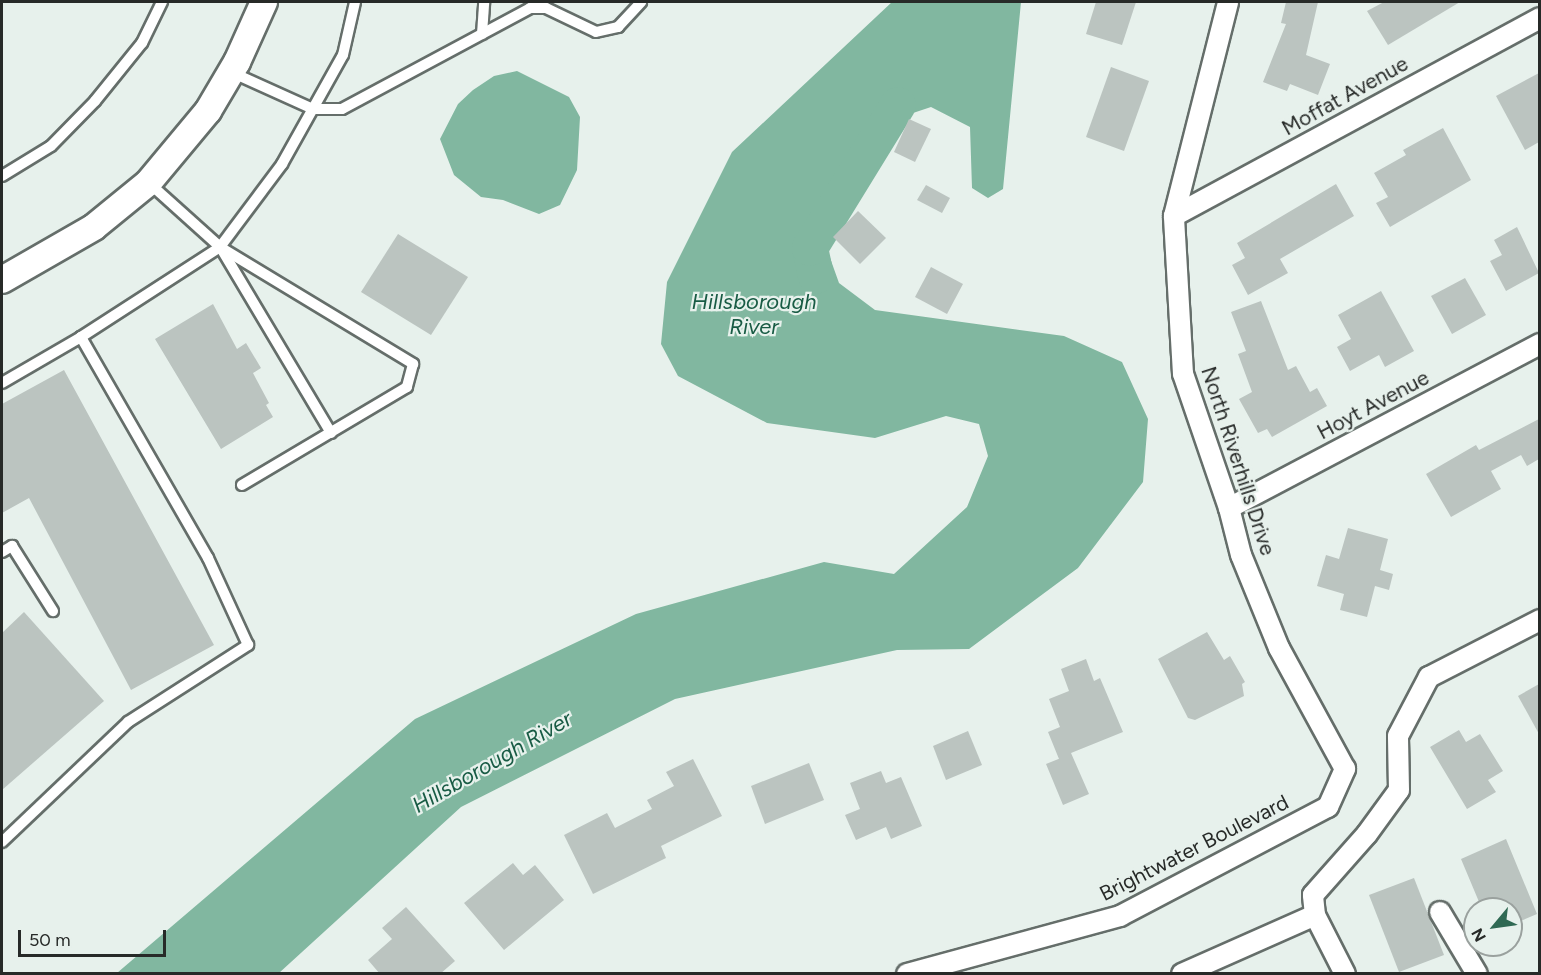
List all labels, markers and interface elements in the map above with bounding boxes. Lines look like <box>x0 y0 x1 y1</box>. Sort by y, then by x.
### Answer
street label: Moffat Avenue <box>1278 51 1412 141</box>
water label: Hillsborough River <box>691 288 817 340</box>
street label: North Riverhills Drive <box>1196 363 1280 559</box>
street label: Hoyt Avenue <box>1313 365 1433 445</box>
water label: Hillsborough River <box>407 706 577 818</box>
street label: Brightwater Boulevard <box>1095 789 1293 907</box>
north arrow <box>1463 897 1523 957</box>
scale bar <box>21 918 170 956</box>
text: N <box>1467 925 1490 945</box>
text: 50 m <box>29 929 71 951</box>

